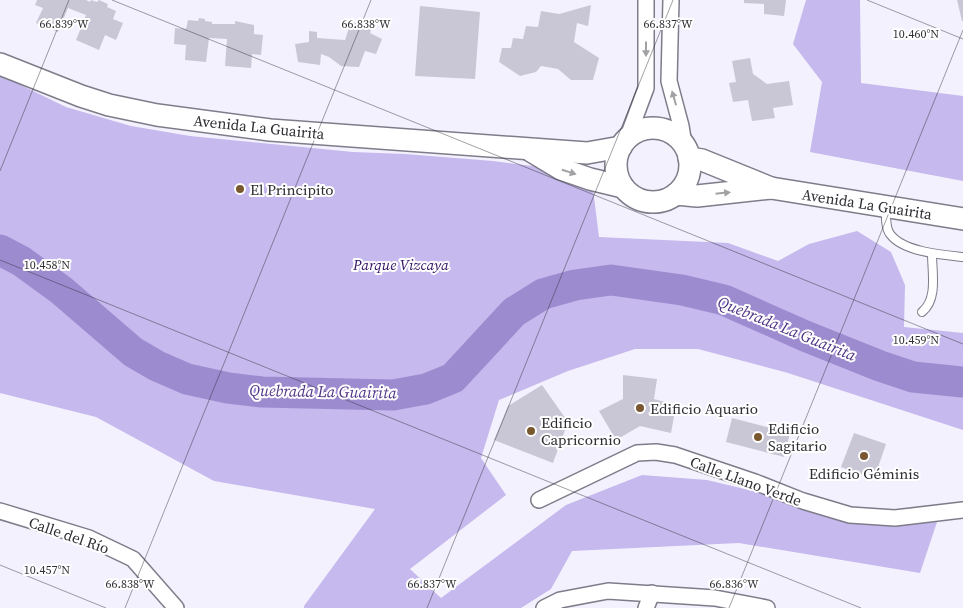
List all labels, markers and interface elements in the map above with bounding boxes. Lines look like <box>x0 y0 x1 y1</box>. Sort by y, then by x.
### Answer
text: 66.839°W <box>39 16 89 32</box>
text: 66.838°W <box>341 16 391 32</box>
text: 66.837°W <box>643 16 693 32</box>
text: 10.460°N <box>893 26 939 42</box>
one-way arrow <box>642 41 650 57</box>
one-way arrow <box>669 90 677 105</box>
street label: Avenida La Guairita <box>193 110 326 144</box>
one-way arrow <box>562 168 577 176</box>
place label: El Principito <box>250 179 334 200</box>
marker: El Principito <box>234 183 246 195</box>
street label: Avenida La Guairita <box>800 183 934 225</box>
one-way arrow <box>716 189 732 197</box>
park label: Parque Vizcaya <box>352 254 449 275</box>
text: 10.458°N <box>24 257 70 273</box>
water label: Quebrada La Guairita <box>715 290 860 366</box>
text: 10.459°N <box>893 332 939 348</box>
water label: Quebrada La Guairita <box>249 379 397 403</box>
place label: Edificio Aquario <box>650 398 758 419</box>
marker: Edificio Aquario <box>634 402 646 414</box>
place label: Edificio Capricornio <box>541 412 621 450</box>
place label: Edificio Sagitario <box>768 418 827 456</box>
marker: Edificio Capricornio <box>525 425 537 437</box>
marker: Edificio Sagitario <box>752 431 764 443</box>
marker: Edificio Géminis <box>858 450 870 462</box>
street label: Calle Llano Verde <box>687 451 805 511</box>
place label: Edificio Géminis <box>809 463 919 484</box>
street label: Calle del Río <box>26 511 112 559</box>
text: 10.457°N <box>24 562 70 578</box>
text: 66.838°W <box>105 576 155 592</box>
text: 66.837°W <box>407 576 457 592</box>
text: 66.836°W <box>709 576 759 592</box>

